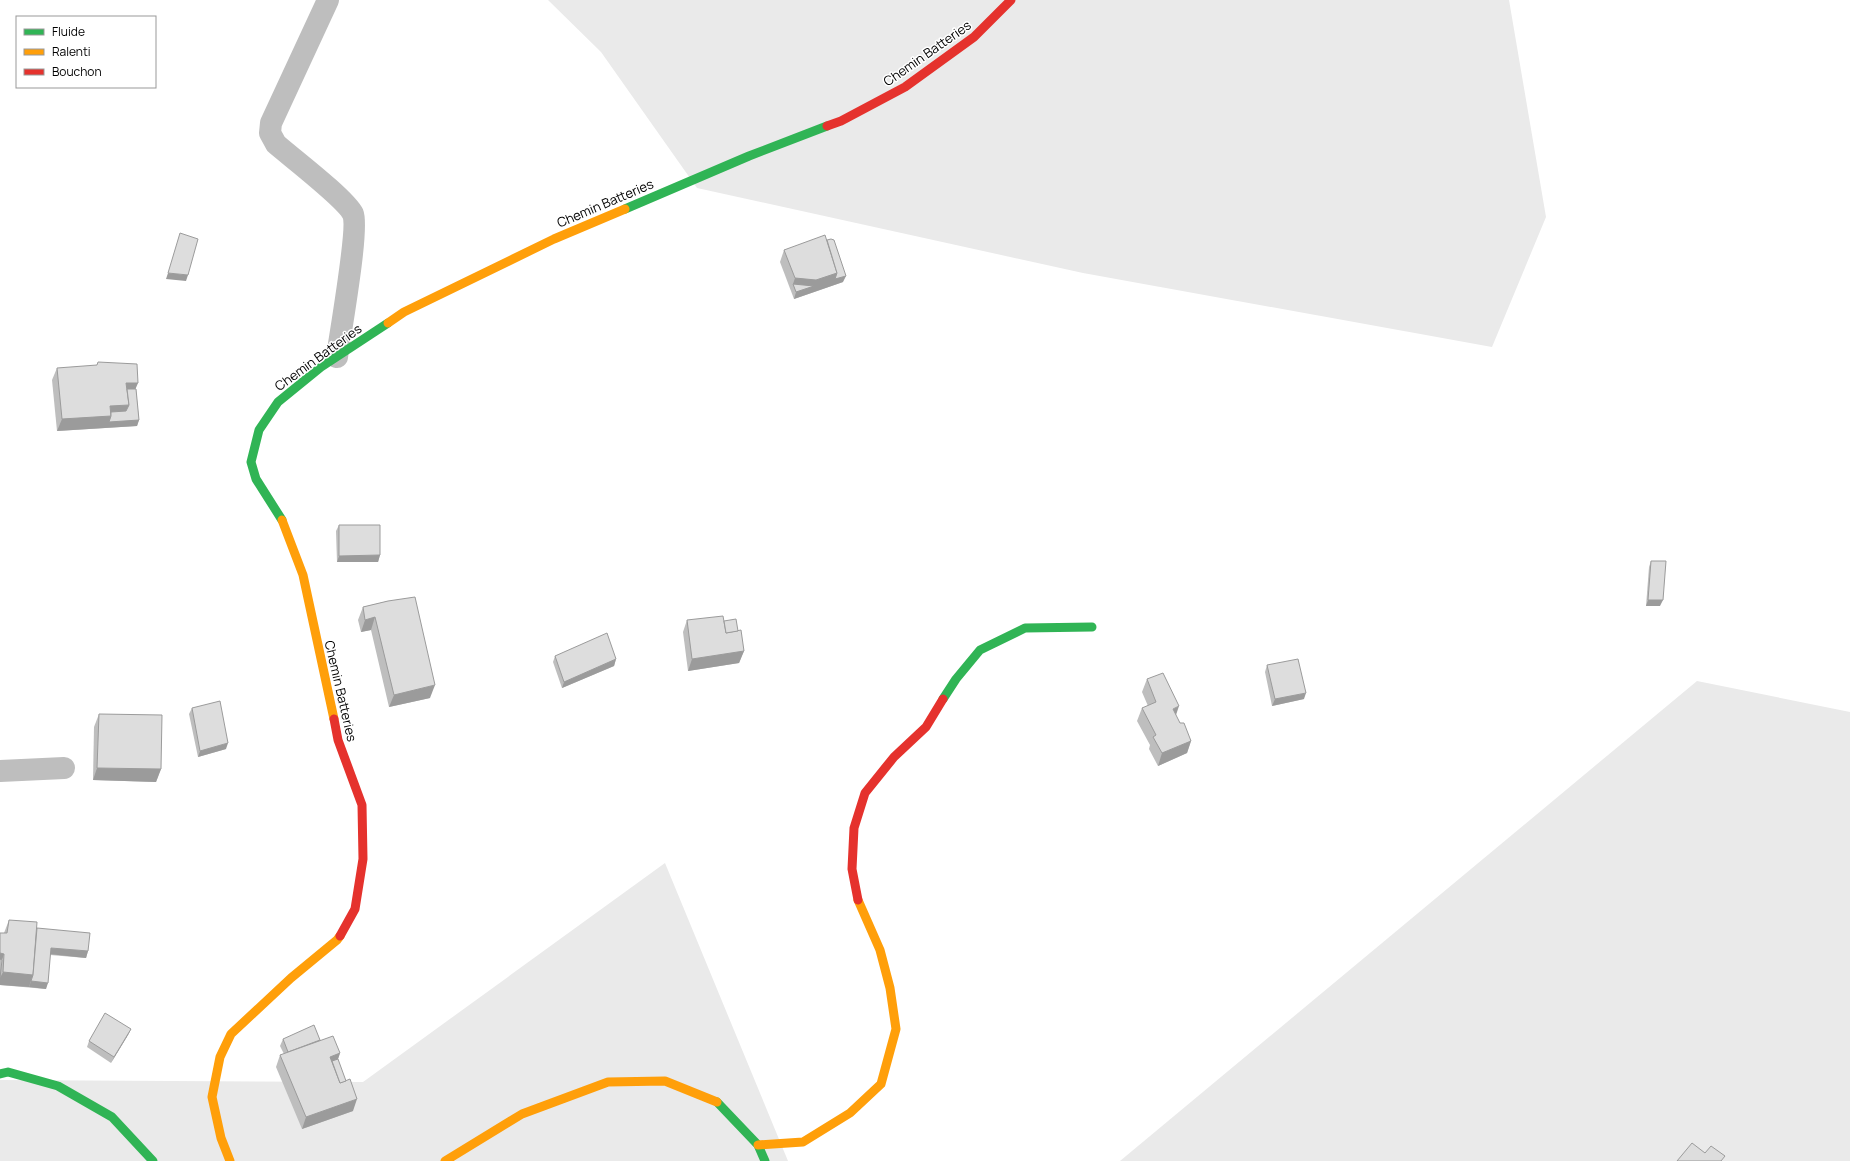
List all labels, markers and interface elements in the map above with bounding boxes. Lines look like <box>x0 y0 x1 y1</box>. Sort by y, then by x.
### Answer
legend <box>16 16 156 88</box>
street label: Chemin Batteries <box>879 16 975 90</box>
text: Fluide <box>52 23 85 40</box>
text: Ralenti <box>52 43 91 60</box>
text: Bouchon <box>52 63 102 80</box>
street label: Chemin Batteries <box>554 174 656 231</box>
street label: Chemin Batteries <box>271 319 365 395</box>
street label: Chemin Batteries <box>321 639 361 744</box>

